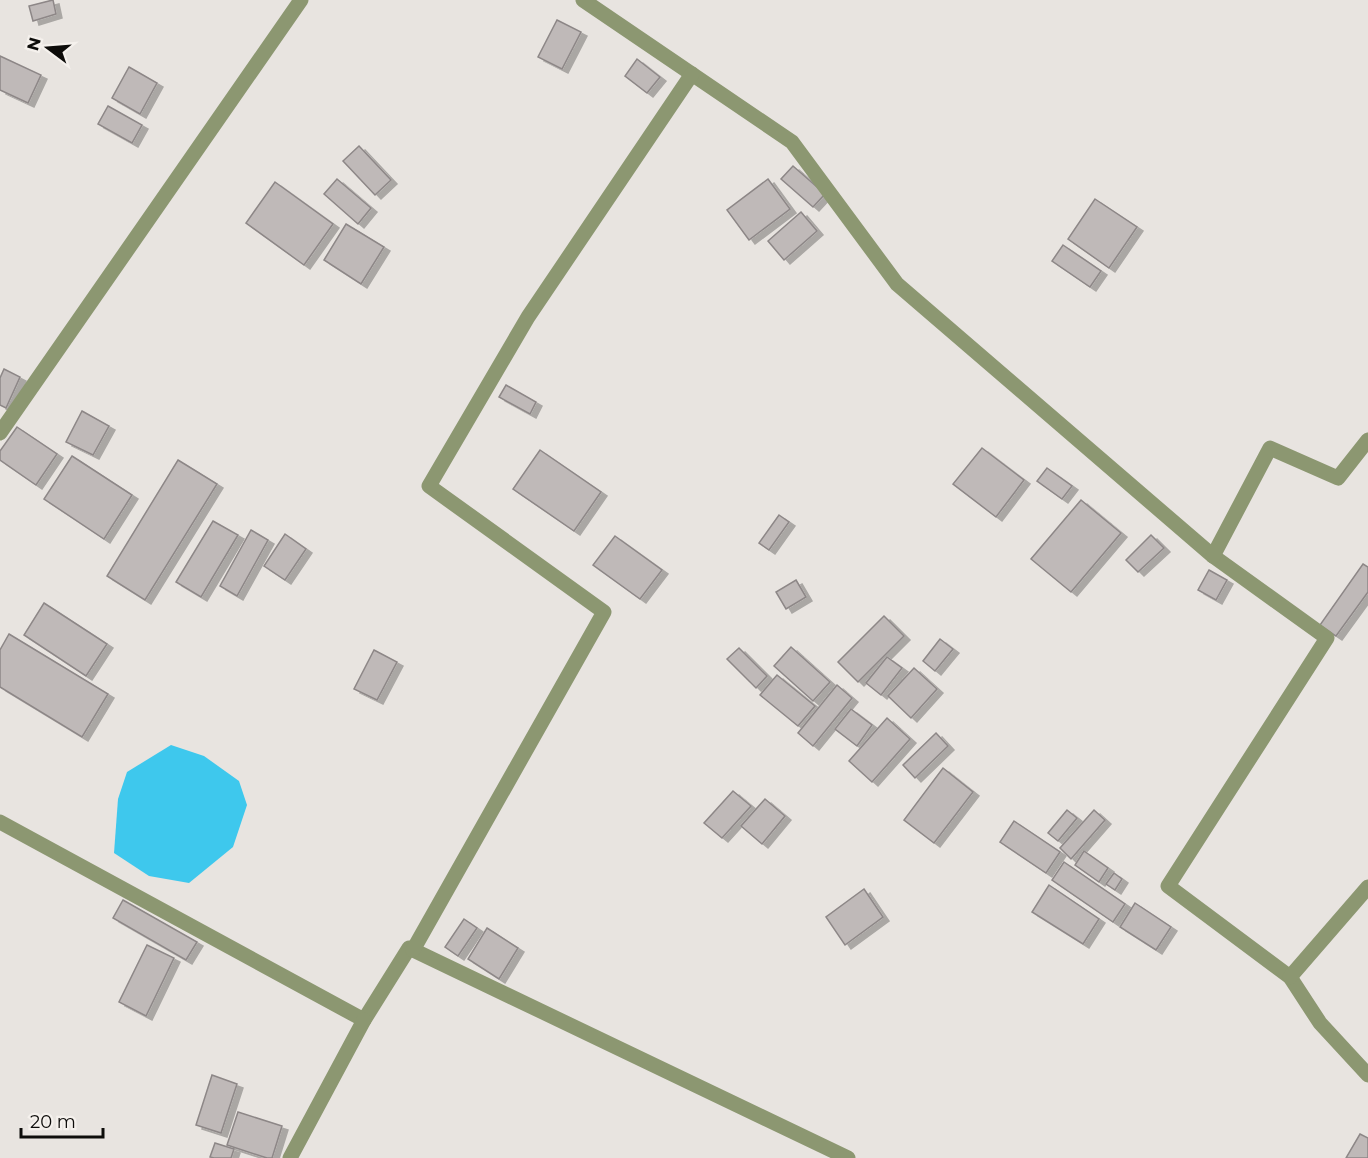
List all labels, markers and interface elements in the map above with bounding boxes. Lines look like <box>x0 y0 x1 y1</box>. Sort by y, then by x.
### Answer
north arrow <box>18 18 78 78</box>
text: N <box>23 35 45 53</box>
scale bar <box>21 1101 104 1139</box>
text: 20 m <box>30 1111 76 1133</box>

